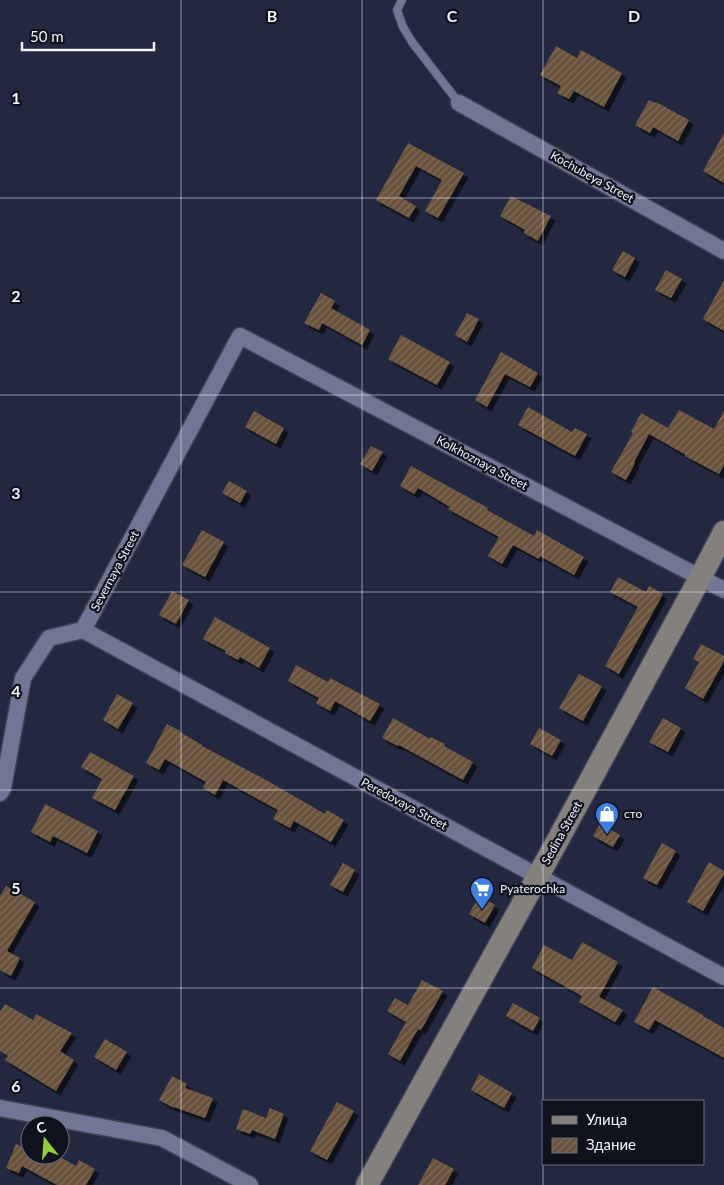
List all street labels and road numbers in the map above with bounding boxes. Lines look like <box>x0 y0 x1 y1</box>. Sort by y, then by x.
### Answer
street label: Kochubeya Street <box>548 147 637 206</box>
street label: Kolkhoznaya Street <box>434 432 531 493</box>
street label: Severnaya Street <box>87 528 142 613</box>
street label: Peredovaya Street <box>358 774 451 833</box>
street label: Sedina Street <box>538 798 585 867</box>

